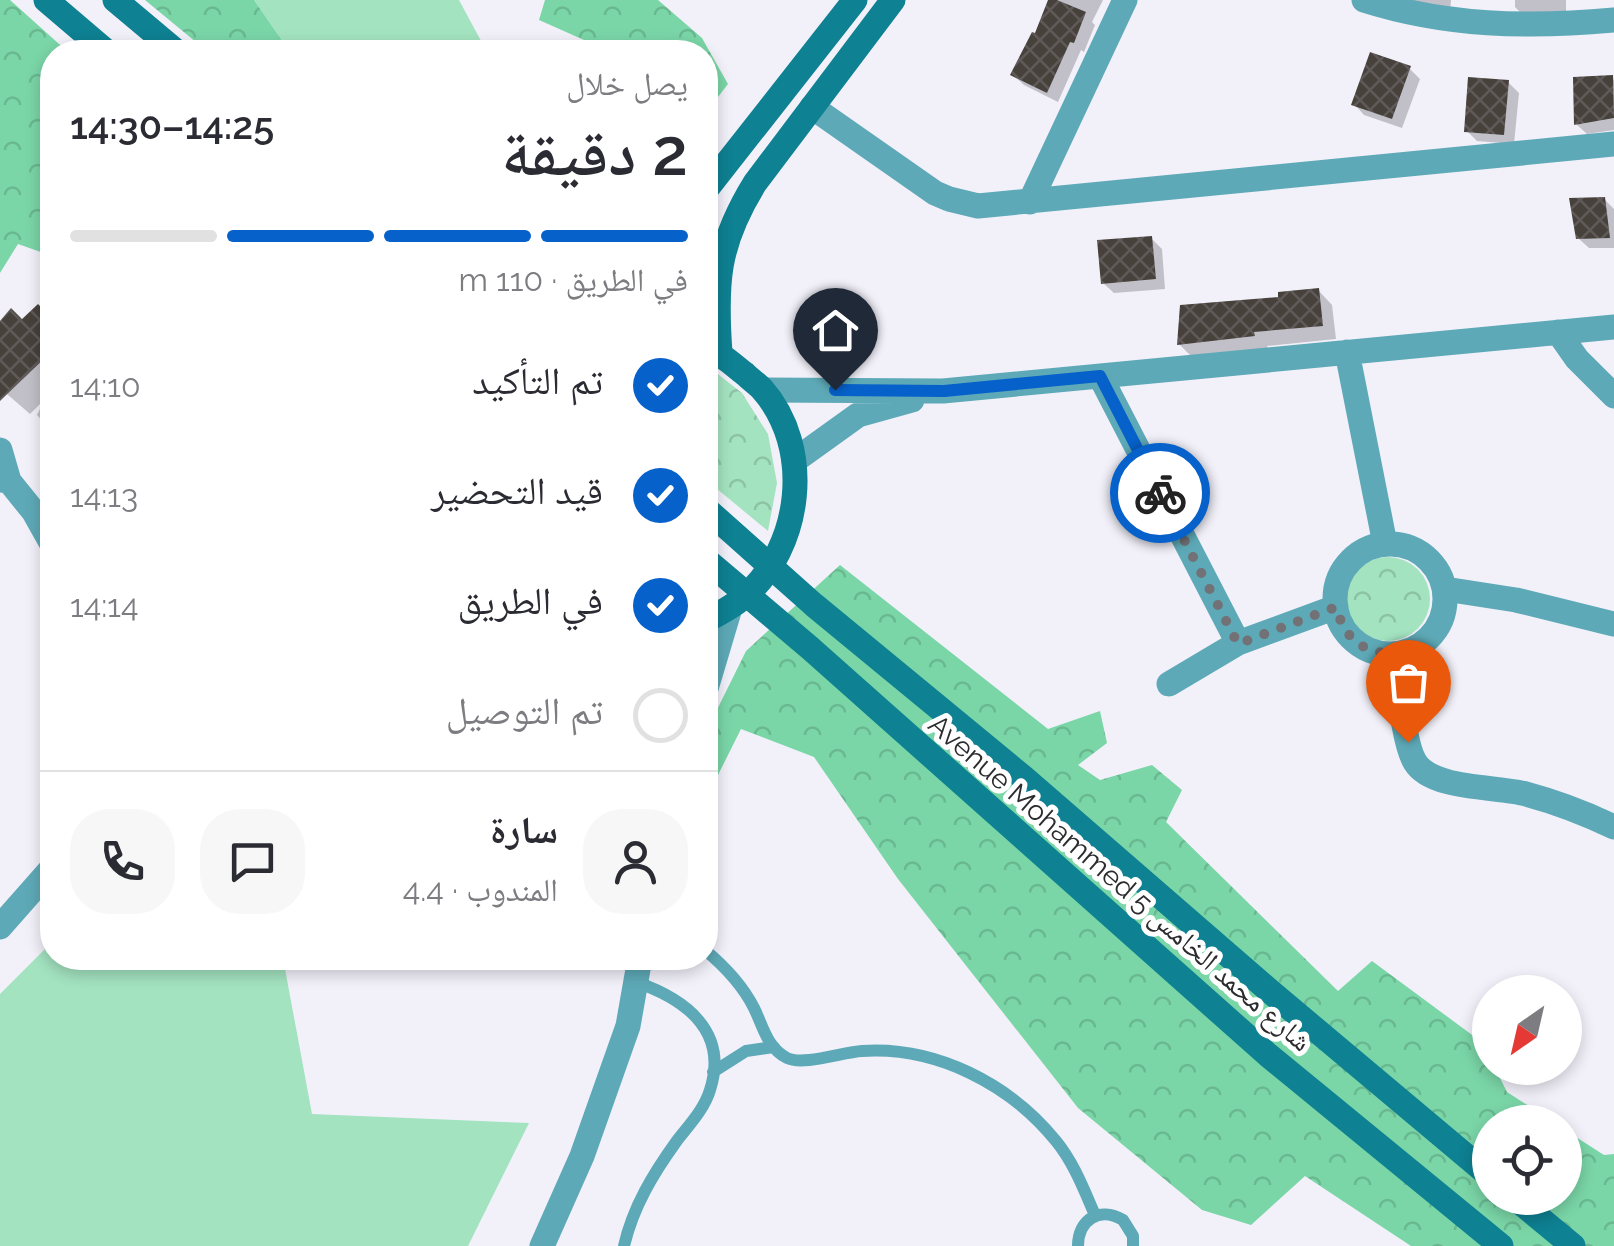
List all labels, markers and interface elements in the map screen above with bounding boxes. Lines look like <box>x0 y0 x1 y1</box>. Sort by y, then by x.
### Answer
text: يصل خلال <box>566 65 688 102</box>
text: 14:25–14:30 <box>70 103 274 148</box>
text: 2 دقيقة <box>501 114 688 190</box>
text: في الطريق · 110 m <box>458 261 688 298</box>
pin <box>793 288 878 391</box>
icon: home <box>808 303 863 358</box>
text: تم التأكيد <box>472 358 603 403</box>
icon: check <box>633 358 688 413</box>
text: 14:10 <box>70 367 140 404</box>
courier <box>1110 443 1210 543</box>
icon: bike <box>1133 466 1188 521</box>
text: قيد التحضير <box>431 468 603 513</box>
icon: check <box>633 468 688 523</box>
text: 14:13 <box>70 477 138 514</box>
text: في الطريق <box>457 578 603 623</box>
icon: check <box>633 578 688 633</box>
text: 14:14 <box>70 587 138 624</box>
pin <box>1366 640 1451 743</box>
icon: bag <box>1381 655 1436 710</box>
text: تم التوصيل <box>446 688 603 733</box>
street label: Avenue Mohammed 5 شارع محمد الخامس <box>921 708 1318 1059</box>
text: سارة <box>490 807 558 852</box>
button: phone <box>70 809 175 914</box>
button: chat <box>200 809 305 914</box>
button: person <box>583 809 688 914</box>
text: المندوب · 4.4 <box>403 871 558 908</box>
north arrow <box>1472 975 1582 1085</box>
map controls <box>1472 975 1582 1215</box>
button: locate <box>1472 1105 1582 1215</box>

